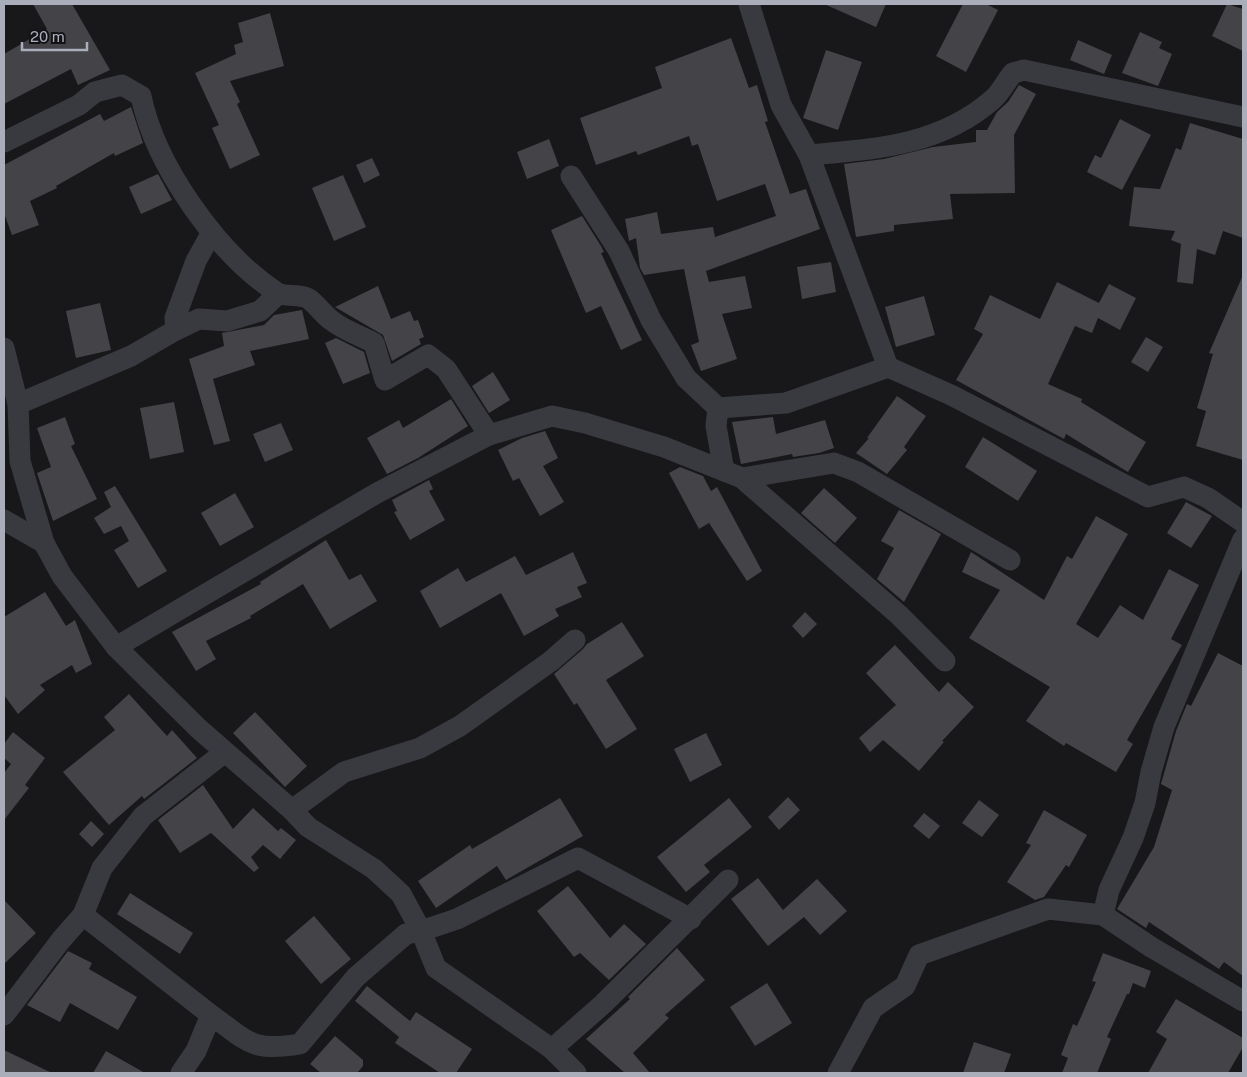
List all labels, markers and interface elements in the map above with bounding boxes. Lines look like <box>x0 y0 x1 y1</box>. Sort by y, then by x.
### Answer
scale bar <box>22 20 88 52</box>
text: 20 m <box>30 28 65 45</box>

